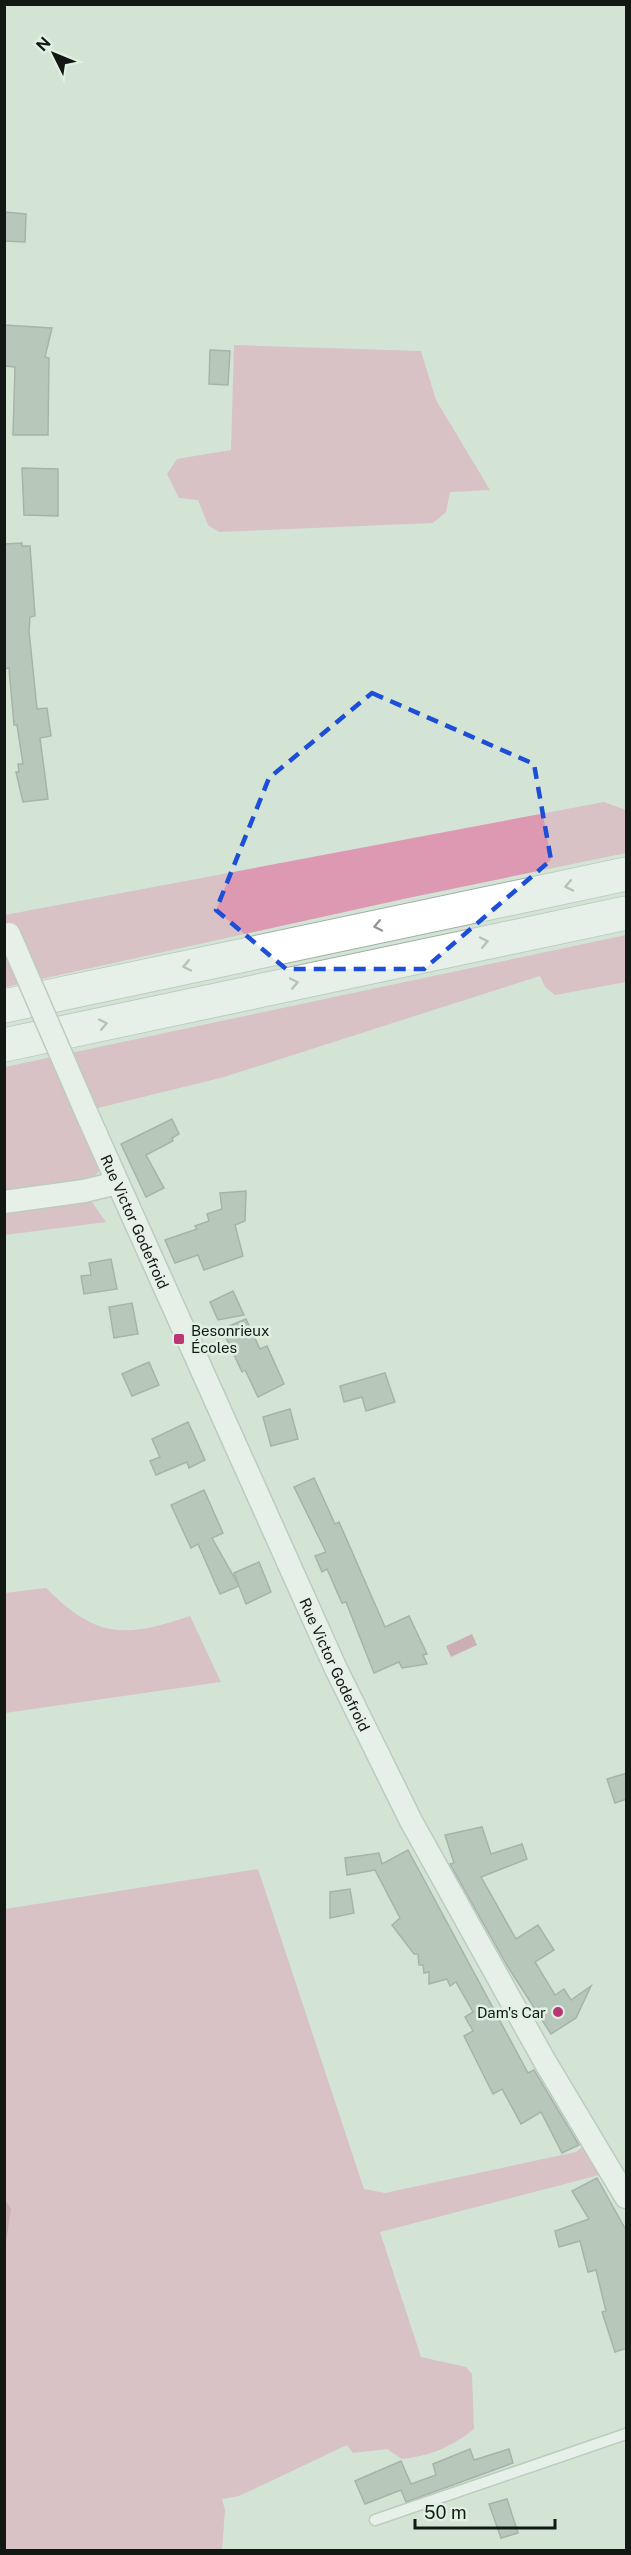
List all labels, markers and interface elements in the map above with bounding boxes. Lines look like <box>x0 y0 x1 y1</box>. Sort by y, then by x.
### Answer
north arrow <box>24 24 84 84</box>
text: N <box>32 33 55 55</box>
one-way arrow <box>564 879 574 892</box>
one-way arrow <box>374 918 384 931</box>
one-way arrow <box>479 937 489 950</box>
one-way arrow <box>183 959 193 972</box>
one-way arrow <box>288 977 298 990</box>
one-way arrow <box>98 1018 108 1031</box>
street label: Rue Victor Godefroid <box>98 1152 173 1291</box>
place label: Besonrieux Écoles <box>191 1322 270 1356</box>
marker: Besonrieux Écoles <box>172 1332 186 1346</box>
street label: Rue Victor Godefroid <box>297 1595 374 1734</box>
place label: Dam's Car <box>477 2004 546 2021</box>
marker: Dam's Car <box>551 2005 565 2019</box>
scale bar <box>415 2492 554 2530</box>
text: 50 m <box>424 2502 467 2523</box>

